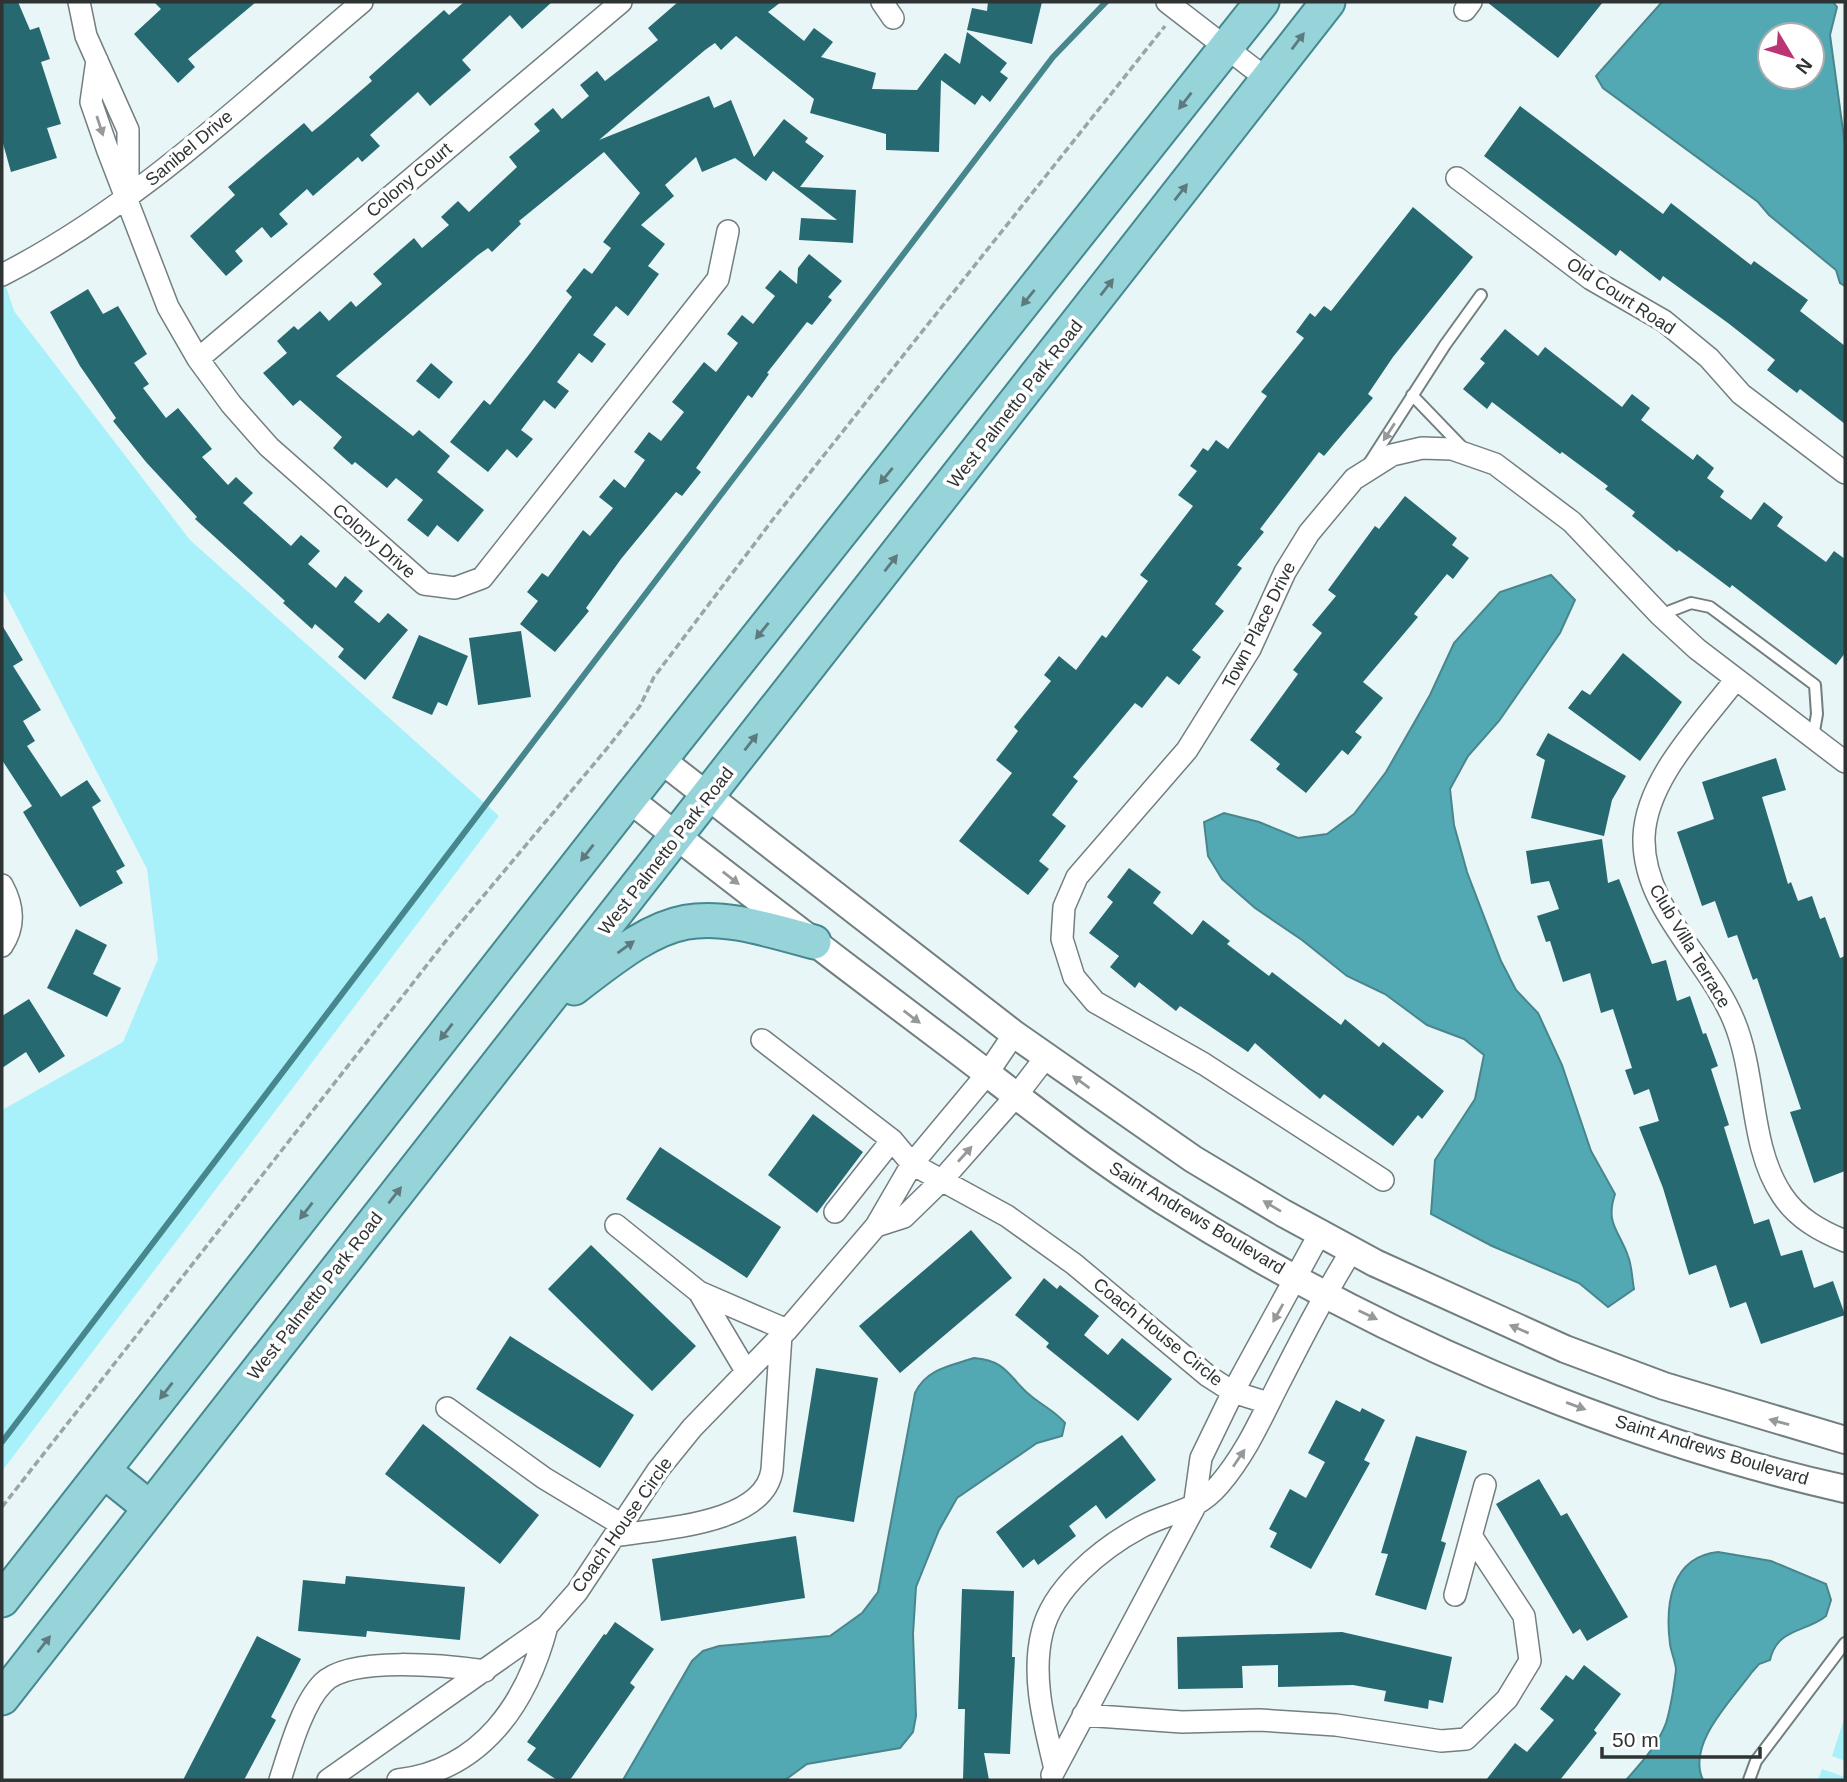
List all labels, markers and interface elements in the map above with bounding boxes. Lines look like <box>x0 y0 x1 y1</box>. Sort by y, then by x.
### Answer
north arrow <box>1756 21 1826 91</box>
one-way arrow <box>1291 32 1305 50</box>
text: N <box>1792 54 1817 78</box>
one-way arrow <box>1178 92 1193 110</box>
street label: Sanibel Drive <box>142 106 236 190</box>
one-way arrow <box>95 116 105 137</box>
street label: Colony Court <box>362 139 456 221</box>
one-way arrow <box>1174 184 1189 202</box>
street label: Old Court Road <box>1563 254 1679 338</box>
one-way arrow <box>1099 279 1114 297</box>
one-way arrow <box>1021 289 1036 307</box>
street label: West Palmetto Park Road <box>943 316 1087 492</box>
one-way arrow <box>1383 423 1396 442</box>
one-way arrow <box>879 467 894 485</box>
street label: Colony Drive <box>329 500 419 582</box>
one-way arrow <box>884 555 899 573</box>
street label: Town Place Drive <box>1219 559 1299 691</box>
one-way arrow <box>755 623 770 640</box>
one-way arrow <box>743 734 758 752</box>
street label: West Palmetto Park Road <box>594 763 738 939</box>
one-way arrow <box>580 844 594 862</box>
one-way arrow <box>722 871 740 886</box>
street label: Club Villa Terrace <box>1645 881 1735 1011</box>
one-way arrow <box>617 941 635 955</box>
one-way arrow <box>903 1009 921 1023</box>
one-way arrow <box>439 1023 454 1041</box>
one-way arrow <box>1072 1076 1090 1090</box>
one-way arrow <box>957 1145 973 1163</box>
street label: Saint Andrews Boulevard <box>1106 1158 1288 1278</box>
one-way arrow <box>388 1186 403 1204</box>
one-way arrow <box>1262 1200 1281 1213</box>
one-way arrow <box>299 1202 314 1220</box>
street label: West Palmetto Park Road <box>243 1208 387 1384</box>
street label: Coach House Circle <box>1090 1274 1226 1390</box>
one-way arrow <box>1272 1303 1284 1323</box>
one-way arrow <box>1358 1310 1378 1321</box>
one-way arrow <box>1508 1324 1529 1335</box>
one-way arrow <box>159 1381 174 1399</box>
one-way arrow <box>1566 1401 1587 1412</box>
street label: Saint Andrews Boulevard <box>1613 1411 1811 1489</box>
one-way arrow <box>1768 1416 1790 1427</box>
one-way arrow <box>1233 1448 1246 1468</box>
street label: Coach House Circle <box>568 1454 676 1596</box>
one-way arrow <box>36 1635 50 1653</box>
scale bar <box>1602 1716 1759 1760</box>
text: 50 m <box>1612 1728 1659 1751</box>

